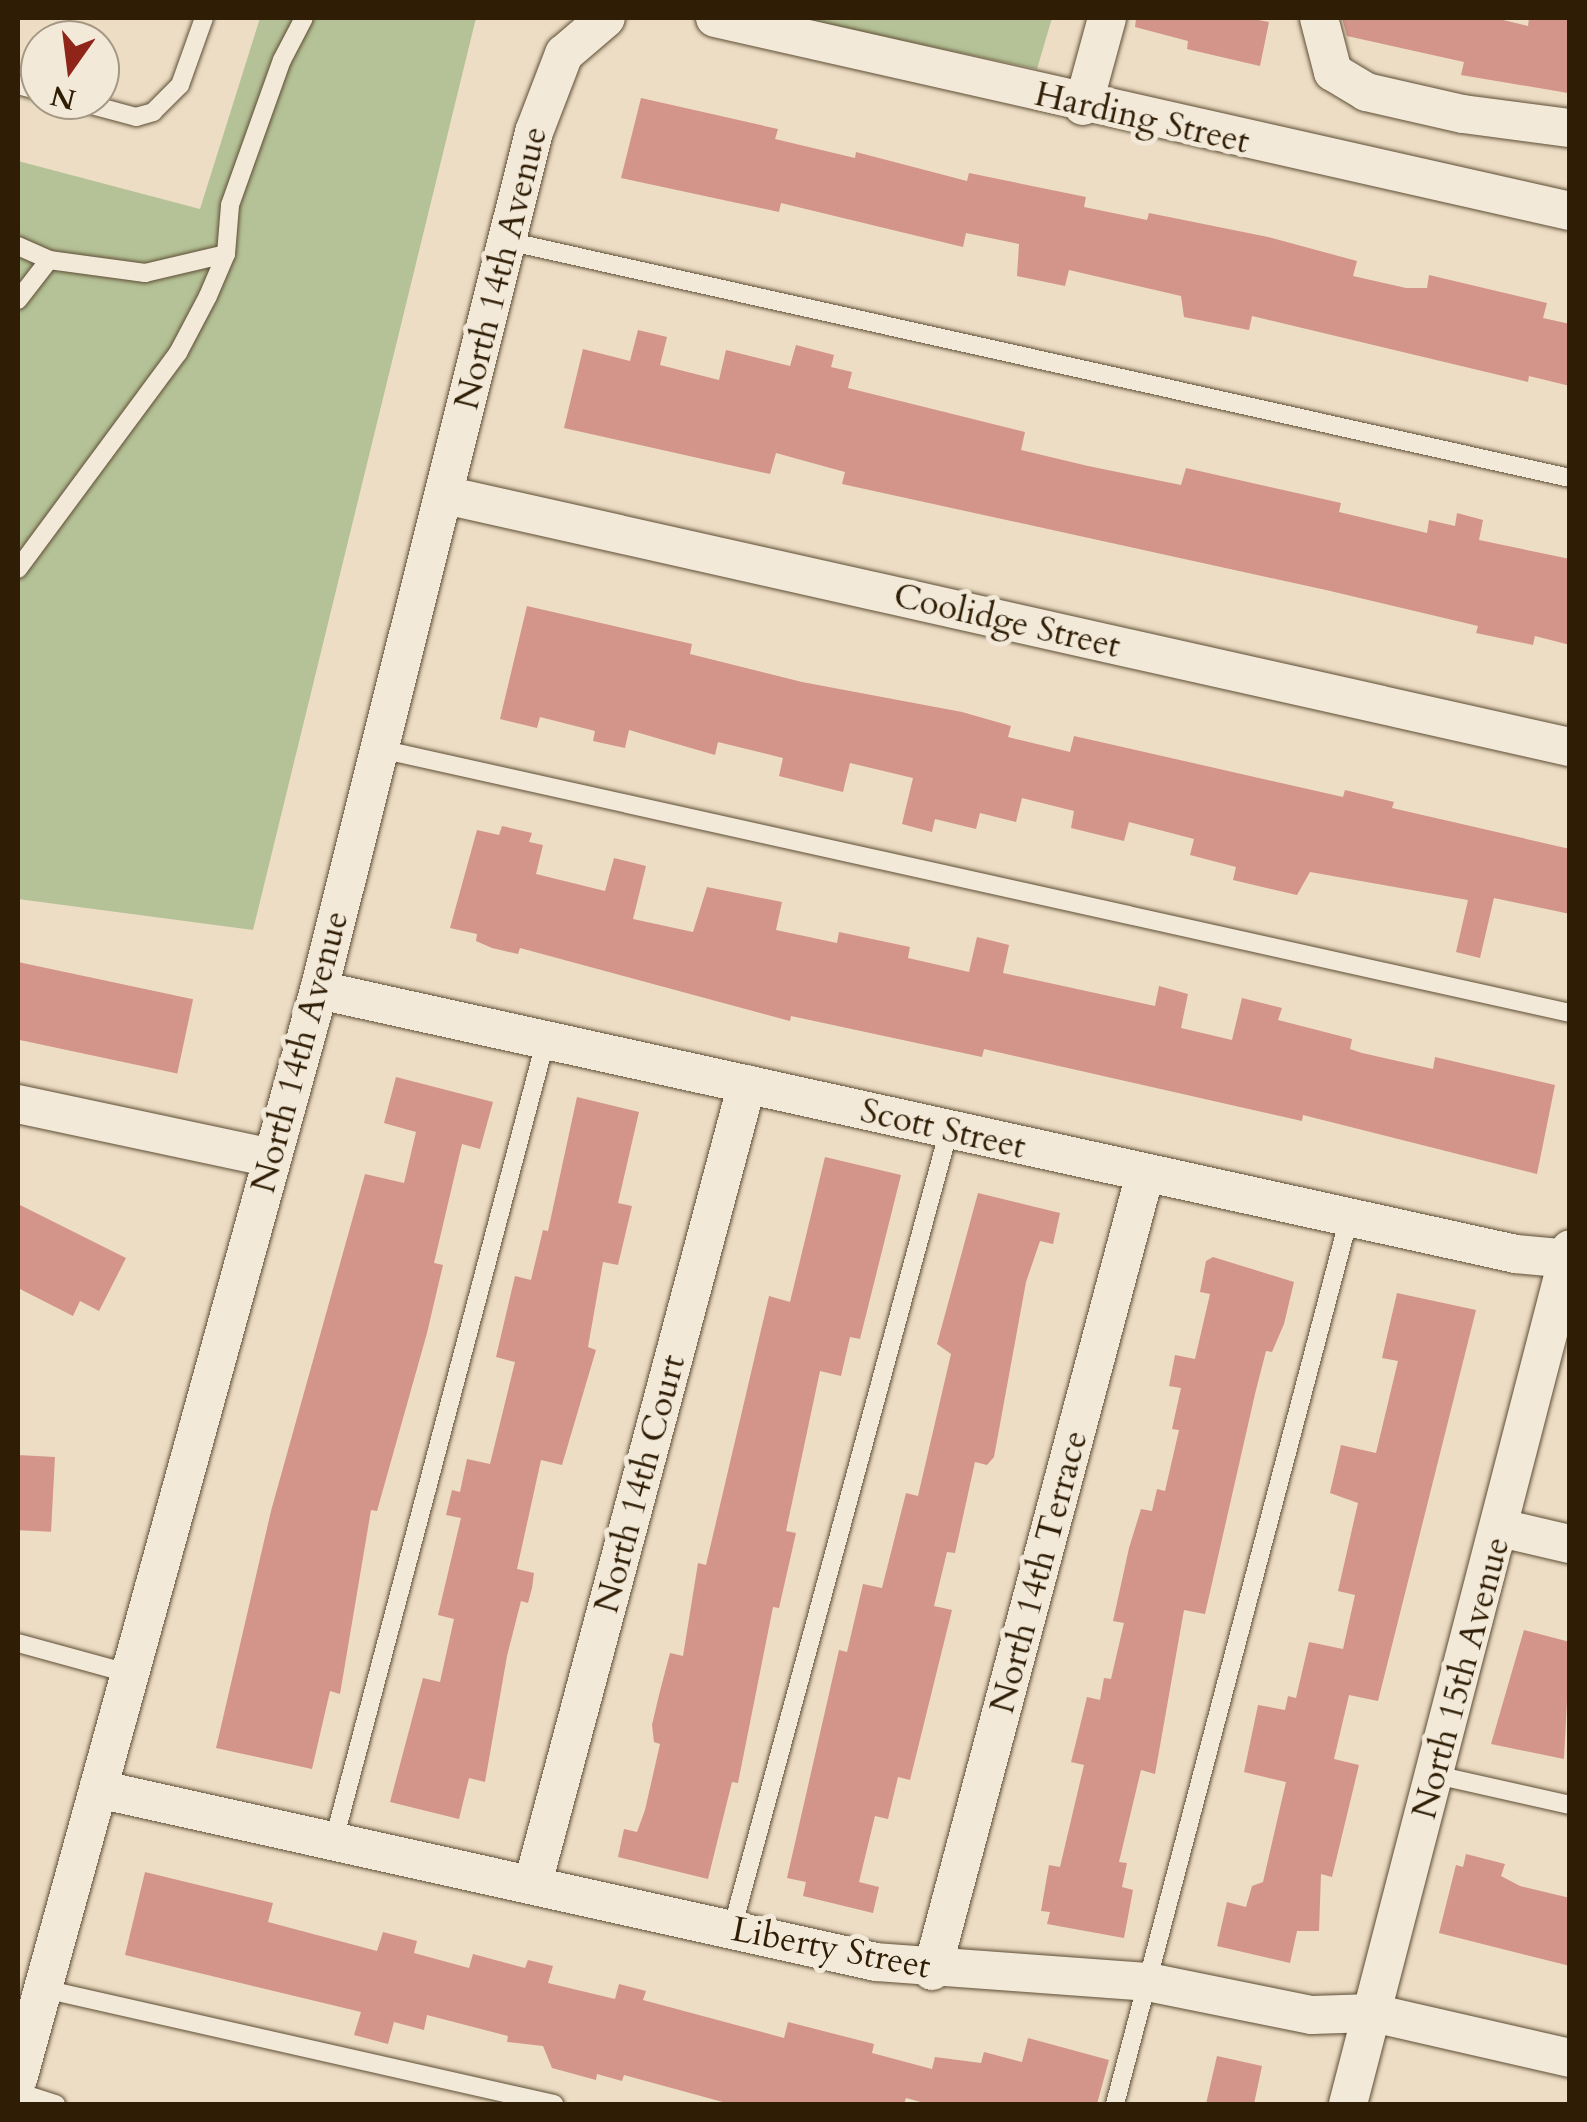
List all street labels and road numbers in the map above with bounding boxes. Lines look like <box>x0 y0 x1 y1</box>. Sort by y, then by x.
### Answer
street label: Harding Street <box>1031 73 1253 163</box>
street label: North 14th Avenue <box>446 122 556 414</box>
street label: Coolidge Street <box>890 575 1124 667</box>
street label: North 14th Avenue <box>242 906 358 1198</box>
street label: Scott Street <box>856 1090 1030 1168</box>
street label: North 14th Court <box>585 1350 695 1618</box>
street label: North 14th Terrace <box>981 1426 1097 1718</box>
street label: North 15th Avenue <box>1403 1532 1519 1824</box>
street label: Liberty Street <box>728 1908 934 1988</box>

